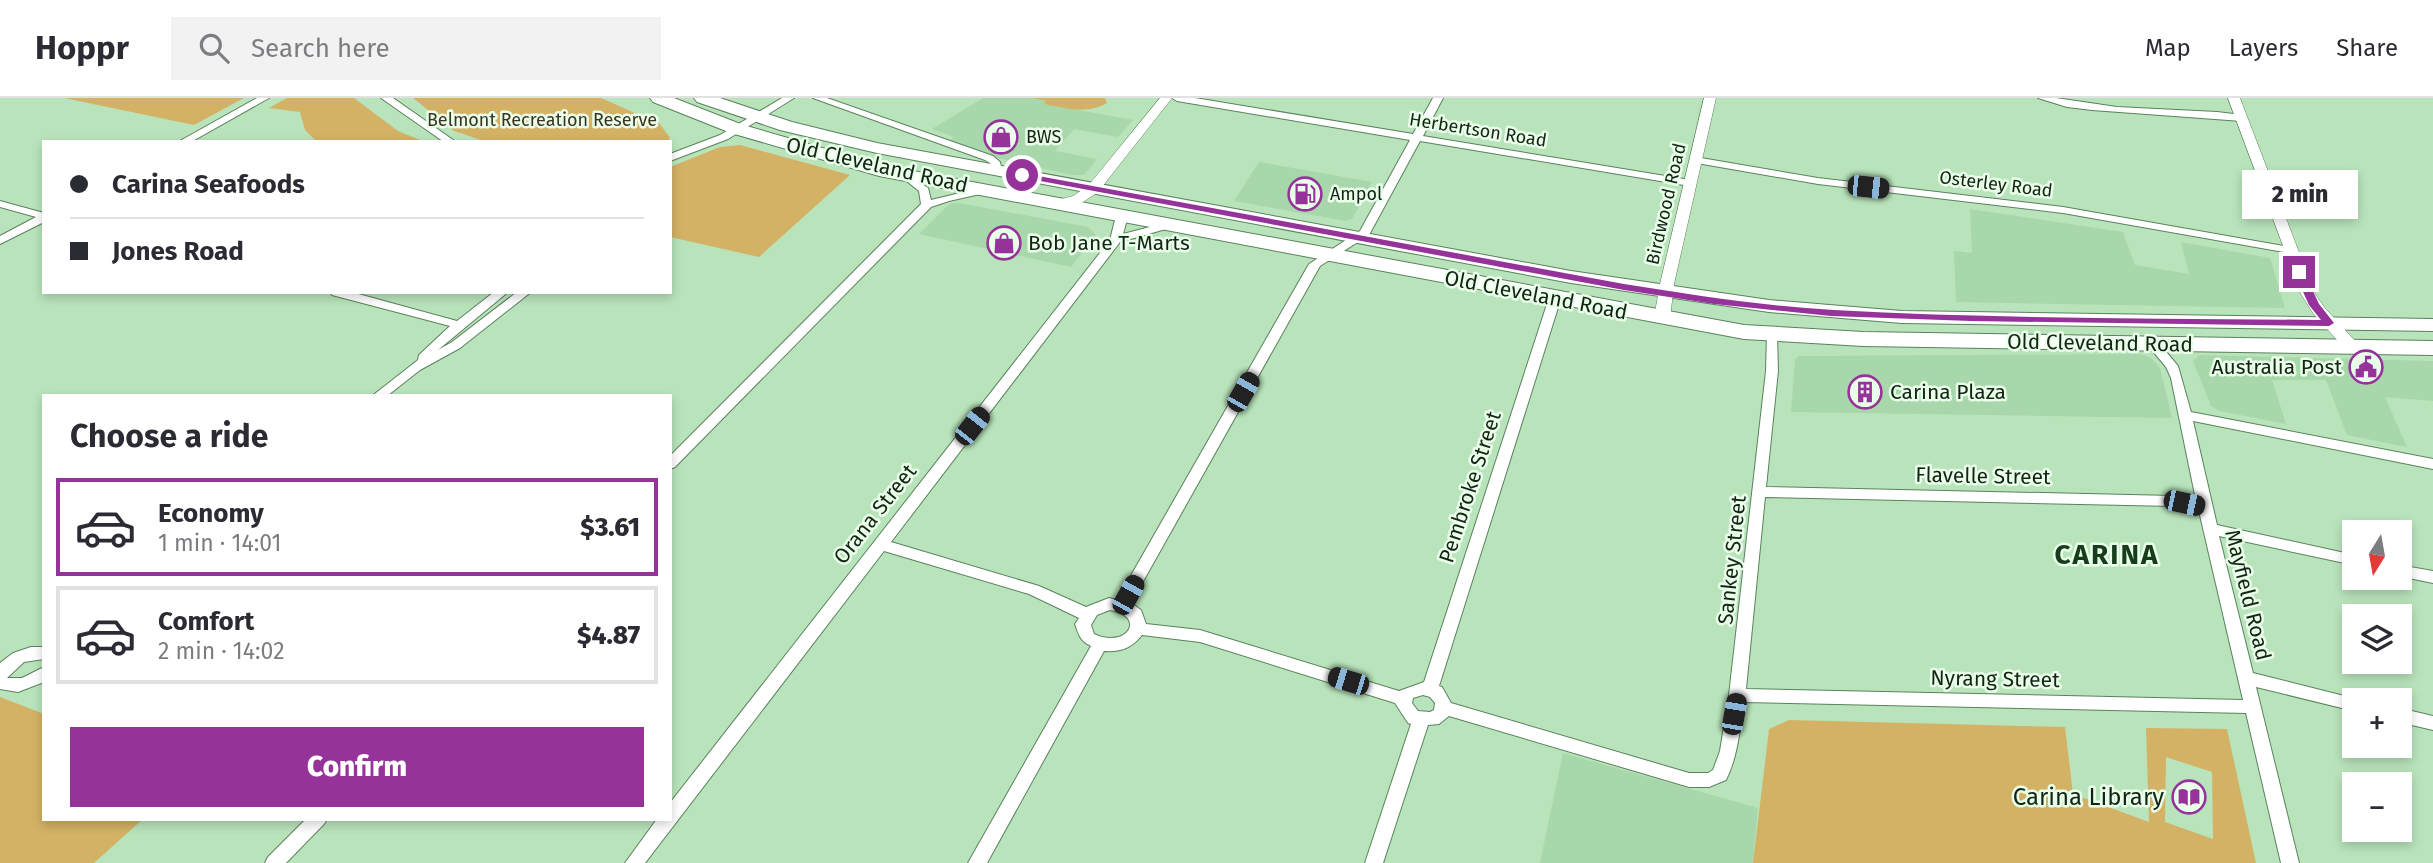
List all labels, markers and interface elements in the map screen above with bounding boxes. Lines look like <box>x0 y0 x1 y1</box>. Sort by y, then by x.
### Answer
search box <box>171 17 661 80</box>
text: Hoppr <box>35 28 129 68</box>
icon: search <box>195 29 233 67</box>
text: Search here <box>251 33 390 64</box>
text: Map <box>2145 34 2191 62</box>
text: Layers <box>2229 34 2298 62</box>
text: Share <box>2336 34 2398 62</box>
street label: Herbertson Road <box>1408 108 1548 152</box>
park label: Belmont Recreation Reserve <box>427 109 657 131</box>
shop icon: BWS <box>982 118 1020 156</box>
place label: BWS <box>1026 126 1062 148</box>
street label: Old Cleveland Road <box>784 131 970 199</box>
street label: Birdwood Road <box>1641 141 1691 267</box>
route start <box>1006 159 1038 191</box>
street label: Osterley Road <box>1938 166 2054 202</box>
text: Carina Seafoods <box>112 169 305 200</box>
callout: 2 min <box>2241 170 2357 220</box>
car <box>1847 174 1890 200</box>
fuel station icon: Ampol <box>1286 175 1324 213</box>
text: 2 min <box>2272 180 2328 208</box>
place label: Ampol <box>1330 183 1382 205</box>
shop icon: Bob Jane T-Marts <box>985 224 1023 262</box>
place label: Bob Jane T-Marts <box>1028 230 1190 256</box>
text: Jones Road <box>112 236 244 267</box>
route end <box>2283 256 2315 288</box>
street label: Old Cleveland Road <box>1442 265 1630 325</box>
street label: Old Cleveland Road <box>2007 328 2193 358</box>
public building icon: Australia Post <box>2347 348 2385 386</box>
place label: Australia Post <box>2211 354 2342 380</box>
car <box>1224 369 1263 415</box>
building icon: Carina Plaza <box>1846 373 1884 411</box>
place label: Carina Plaza <box>1890 379 2006 405</box>
car <box>951 403 994 449</box>
street label: Pembroke Street <box>1433 408 1507 566</box>
text: Choose a ride <box>70 417 268 455</box>
street label: Orana Street <box>828 459 922 569</box>
street label: Flavelle Street <box>1915 462 2051 490</box>
car <box>2162 488 2207 518</box>
street label: Sankey Street <box>1712 494 1752 626</box>
icon: car <box>74 496 137 559</box>
text: Economy <box>158 498 264 529</box>
text: $3.61 <box>580 512 640 543</box>
north arrow <box>2342 520 2412 590</box>
map controls <box>2342 520 2412 842</box>
street label: Mayfield Road <box>2219 527 2277 663</box>
text: 1 min · 14:01 <box>158 529 281 557</box>
district label: CARINA <box>2054 538 2160 571</box>
car <box>1109 572 1148 618</box>
icon: car <box>74 604 137 667</box>
button: layers <box>2342 604 2412 674</box>
text: Comfort <box>158 606 254 637</box>
text: $4.87 <box>577 620 640 651</box>
text: 2 min · 14:02 <box>158 637 285 665</box>
car <box>1325 665 1372 697</box>
street label: Nyrang Street <box>1930 665 2060 693</box>
button: + <box>2342 688 2412 758</box>
car <box>1721 691 1748 737</box>
button: Confirm <box>70 727 644 807</box>
button: − <box>2342 772 2412 842</box>
library icon: Carina Library <box>2170 778 2208 816</box>
place label: Carina Library <box>2013 783 2164 811</box>

